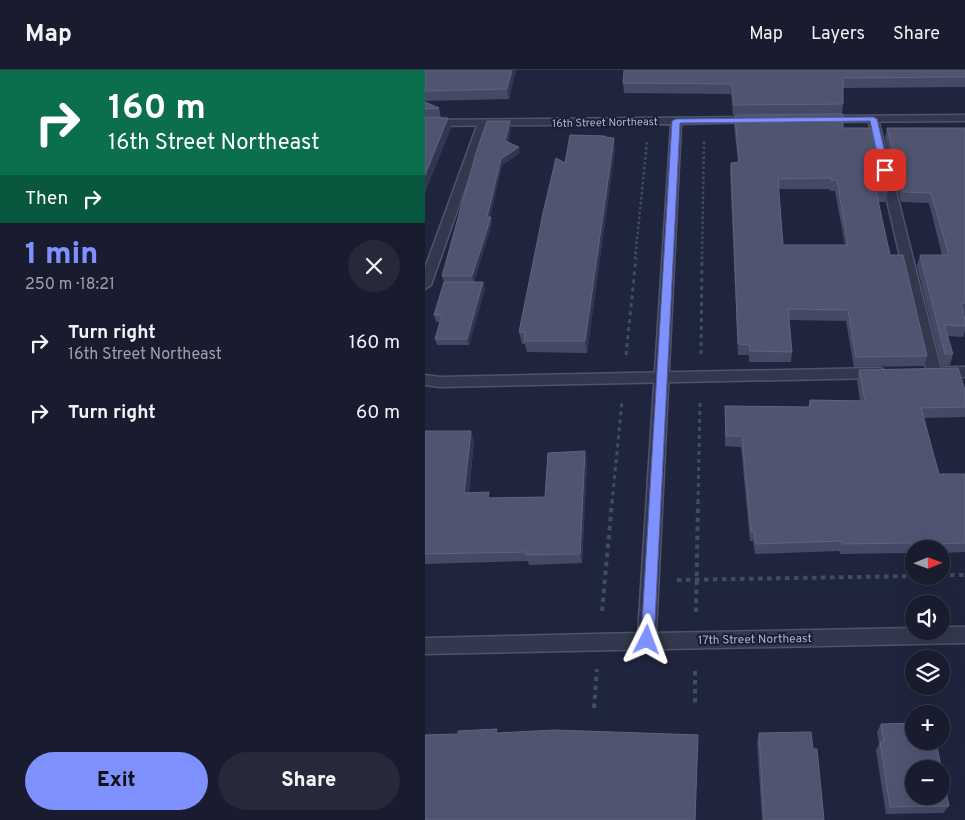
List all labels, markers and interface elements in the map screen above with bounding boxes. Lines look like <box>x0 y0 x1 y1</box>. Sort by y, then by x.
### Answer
text: Map <box>25 20 72 50</box>
text: Map <box>749 23 783 46</box>
text: Layers <box>811 23 865 46</box>
text: Share <box>893 23 940 46</box>
text: 160 m <box>108 87 206 131</box>
icon: right <box>25 90 90 155</box>
street label: 16th Street Northeast <box>552 115 658 131</box>
text: 16th Street Northeast <box>108 130 319 157</box>
pin <box>864 149 906 191</box>
icon: arrive <box>871 156 899 184</box>
icon: right <box>78 185 106 213</box>
text: Then <box>25 187 68 211</box>
text: 1 min <box>25 237 98 274</box>
button: close <box>348 240 400 292</box>
text: 250 m · 18:21 <box>25 275 115 295</box>
text: Turn right <box>68 321 156 345</box>
icon: right <box>25 329 53 357</box>
text: 160 m <box>349 331 400 355</box>
text: 16th Street Northeast <box>68 345 222 365</box>
icon: right <box>25 399 53 427</box>
text: Turn right <box>68 401 156 425</box>
text: 60 m <box>356 401 400 425</box>
north arrow <box>905 540 950 585</box>
map controls <box>905 540 950 805</box>
button: sound <box>905 595 950 640</box>
position arrow <box>620 613 672 665</box>
street label: 17th Street Northeast <box>698 631 812 649</box>
button: layers <box>905 650 950 695</box>
button: + <box>905 705 950 750</box>
button: Exit <box>25 752 208 810</box>
button: Share <box>218 752 400 810</box>
button: − <box>905 760 950 805</box>

